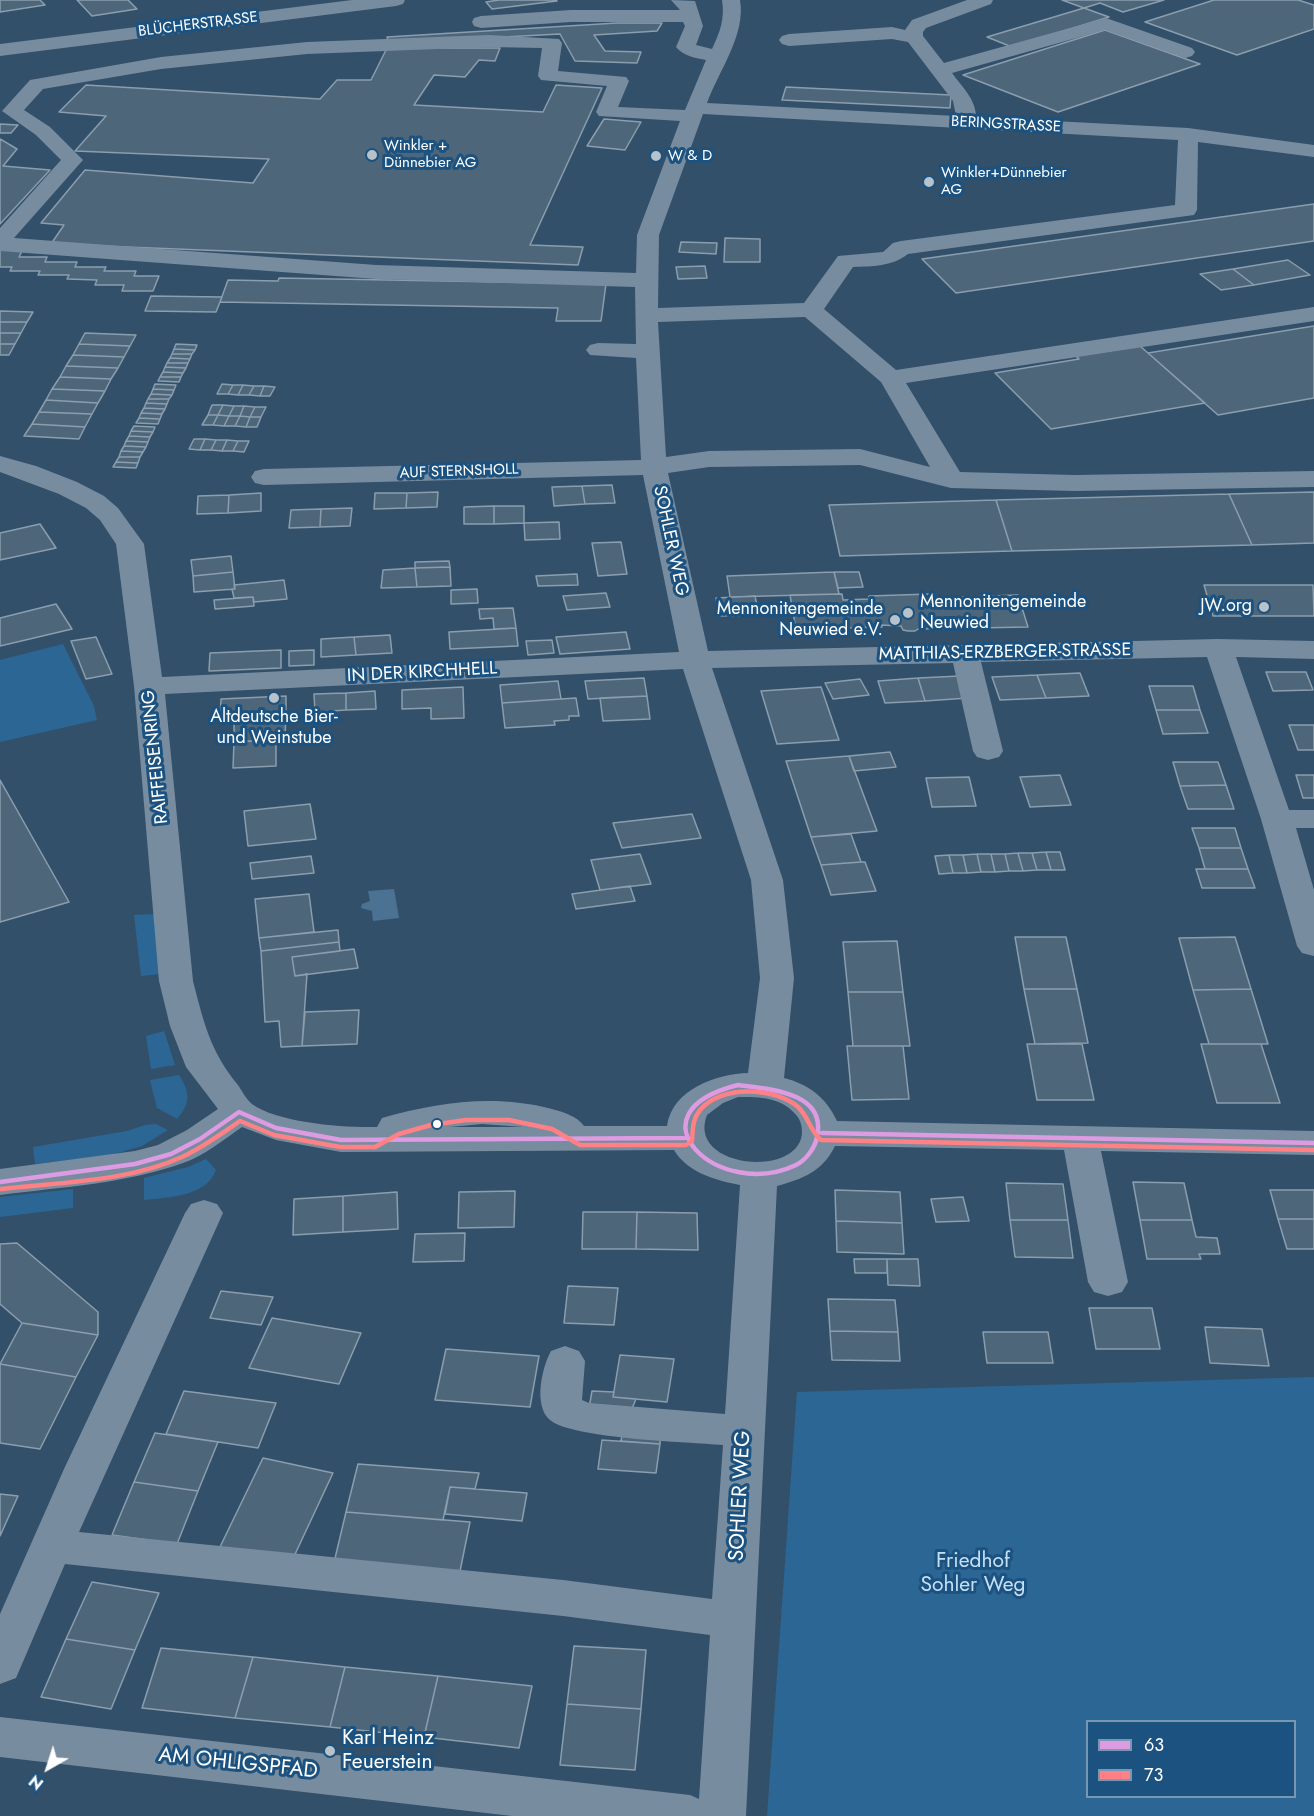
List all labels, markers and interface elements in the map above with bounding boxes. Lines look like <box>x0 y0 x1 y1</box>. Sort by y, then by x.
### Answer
street label: BLÜCHERSTRASSE <box>137 9 259 41</box>
street label: BERINGSTRASSE <box>951 113 1061 137</box>
place label: Winkler + Dünnebier AG <box>384 137 476 172</box>
place label: W & D <box>668 147 712 165</box>
marker: Winkler + Dünnebier AG <box>365 148 379 162</box>
marker: W & D <box>649 149 663 163</box>
place label: Winkler+Dünnebier AG <box>941 164 1067 199</box>
marker: Winkler+Dünnebier AG <box>922 175 936 189</box>
street label: AUF STERNSHOLL <box>399 461 519 483</box>
street label: SOHLER WEG <box>648 484 692 598</box>
place label: Mennonitengemeinde Neuwied <box>920 592 1086 634</box>
place label: JW.org <box>1200 596 1252 618</box>
place label: Mennonitengemeinde Neuwied e.V. <box>717 599 883 642</box>
marker: JW.org <box>1257 600 1271 614</box>
marker: Mennonitengemeinde Neuwied <box>901 606 915 620</box>
marker: Mennonitengemeinde Neuwied e.V. <box>888 613 902 627</box>
street label: MATTHIAS-ERZBERGER-STRASSE <box>879 640 1131 666</box>
street label: IN DER KIRCHHELL <box>346 658 498 688</box>
street label: RAIFFEISENRING <box>138 689 174 825</box>
marker: Altdeutsche Bier- und Weinstube <box>267 691 281 705</box>
place label: Altdeutsche Bier- und Weinstube <box>210 707 338 750</box>
unlabelled marker <box>431 1118 443 1130</box>
street label: SOHLER WEG <box>725 1430 757 1562</box>
park label: Friedhof Sohler Weg <box>920 1549 1026 1599</box>
legend <box>1086 1720 1296 1798</box>
place label: Karl Heinz Feuerstein <box>342 1726 434 1776</box>
text: 63 <box>1144 1732 1164 1758</box>
north arrow <box>18 1738 78 1798</box>
street label: AM OHLIGSPFAD <box>157 1743 319 1785</box>
marker: Karl Heinz Feuerstein <box>323 1744 337 1758</box>
text: 73 <box>1144 1762 1163 1788</box>
text: N <box>24 1769 49 1795</box>

